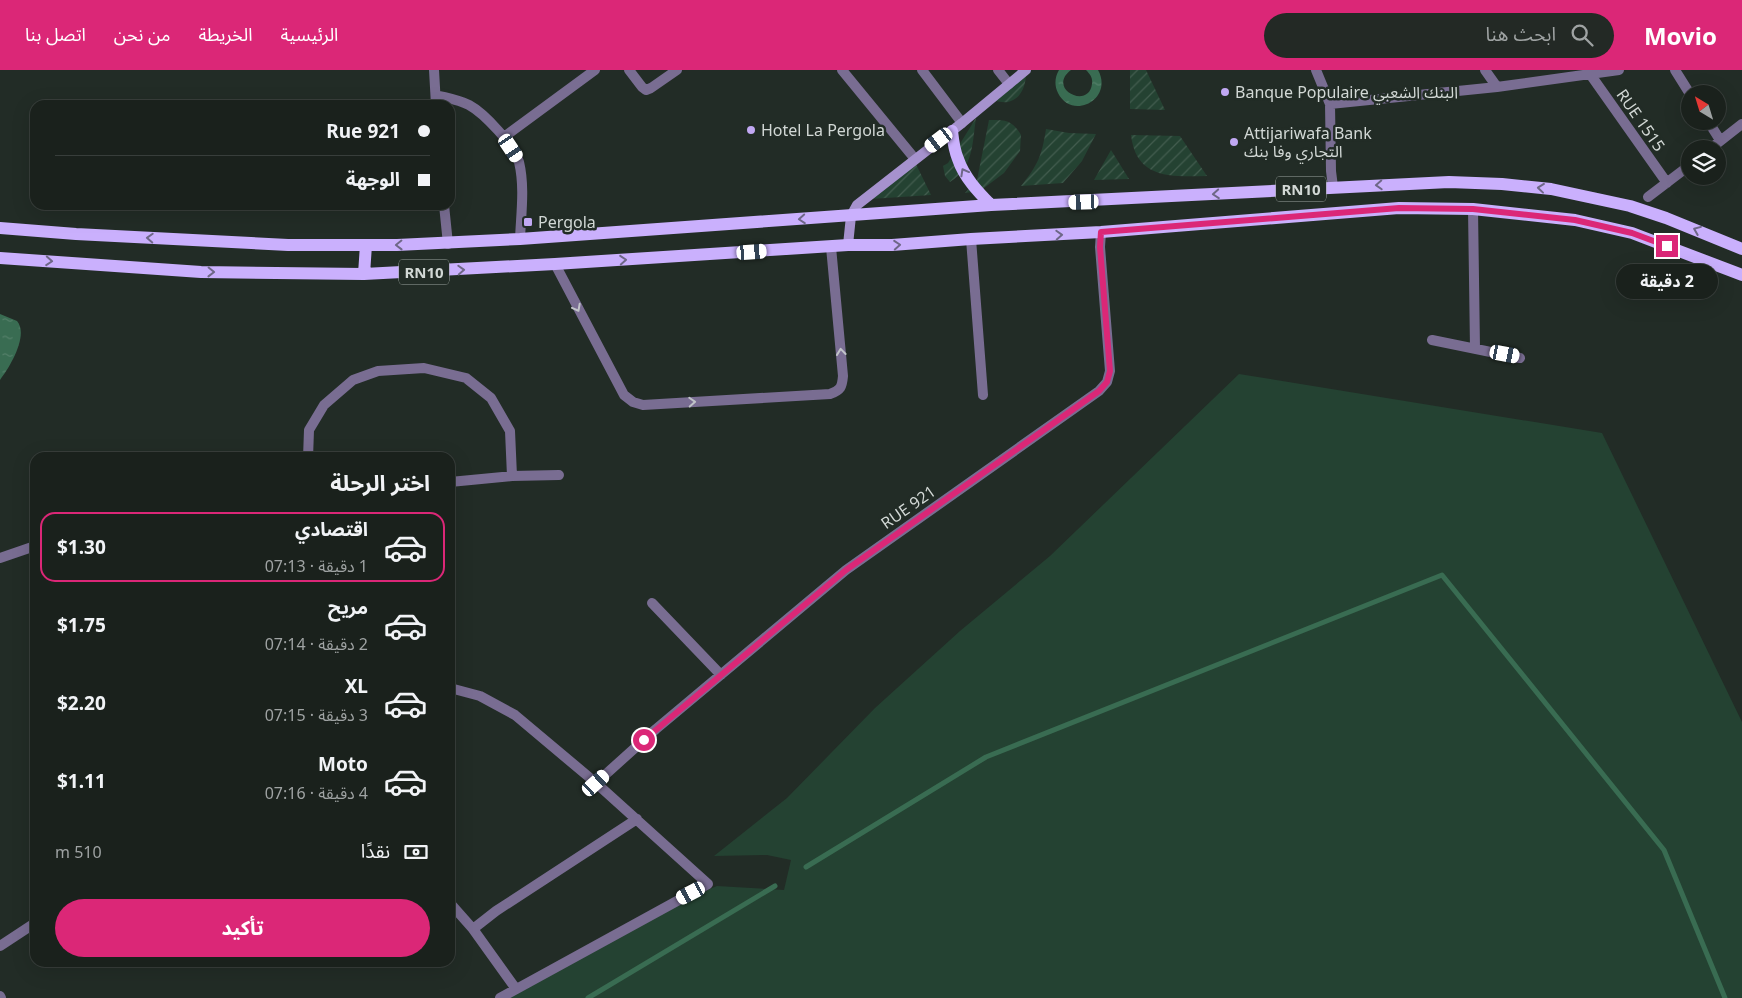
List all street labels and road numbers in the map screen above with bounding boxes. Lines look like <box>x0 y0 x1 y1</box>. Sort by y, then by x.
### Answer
street label: RUE 1515 <box>1612 84 1670 156</box>
road number: RN10 <box>1276 176 1326 202</box>
road number: RN10 <box>399 260 449 284</box>
street label: RUE 921 <box>876 480 940 534</box>

